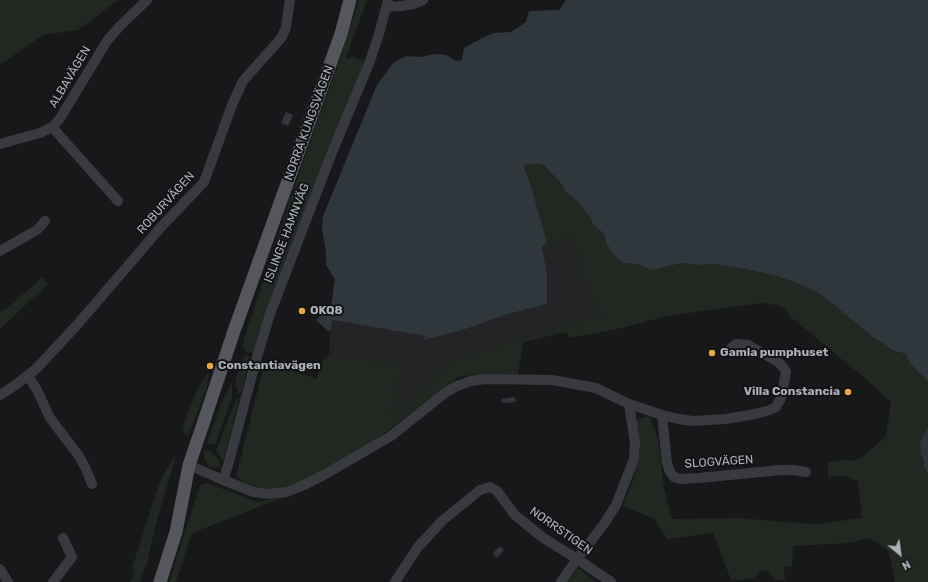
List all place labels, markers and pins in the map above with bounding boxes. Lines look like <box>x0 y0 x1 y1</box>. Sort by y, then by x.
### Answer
place label: OKQ8 <box>310 304 343 318</box>
marker: OKQ8 <box>297 306 307 316</box>
place label: Gamla pumphuset <box>720 346 828 360</box>
marker: Gamla pumphuset <box>707 348 717 358</box>
place label: Constantiavägen <box>218 359 321 373</box>
marker: Constantiavägen <box>205 361 215 371</box>
place label: Villa Constancia <box>744 385 840 399</box>
marker: Villa Constancia <box>843 387 853 397</box>

